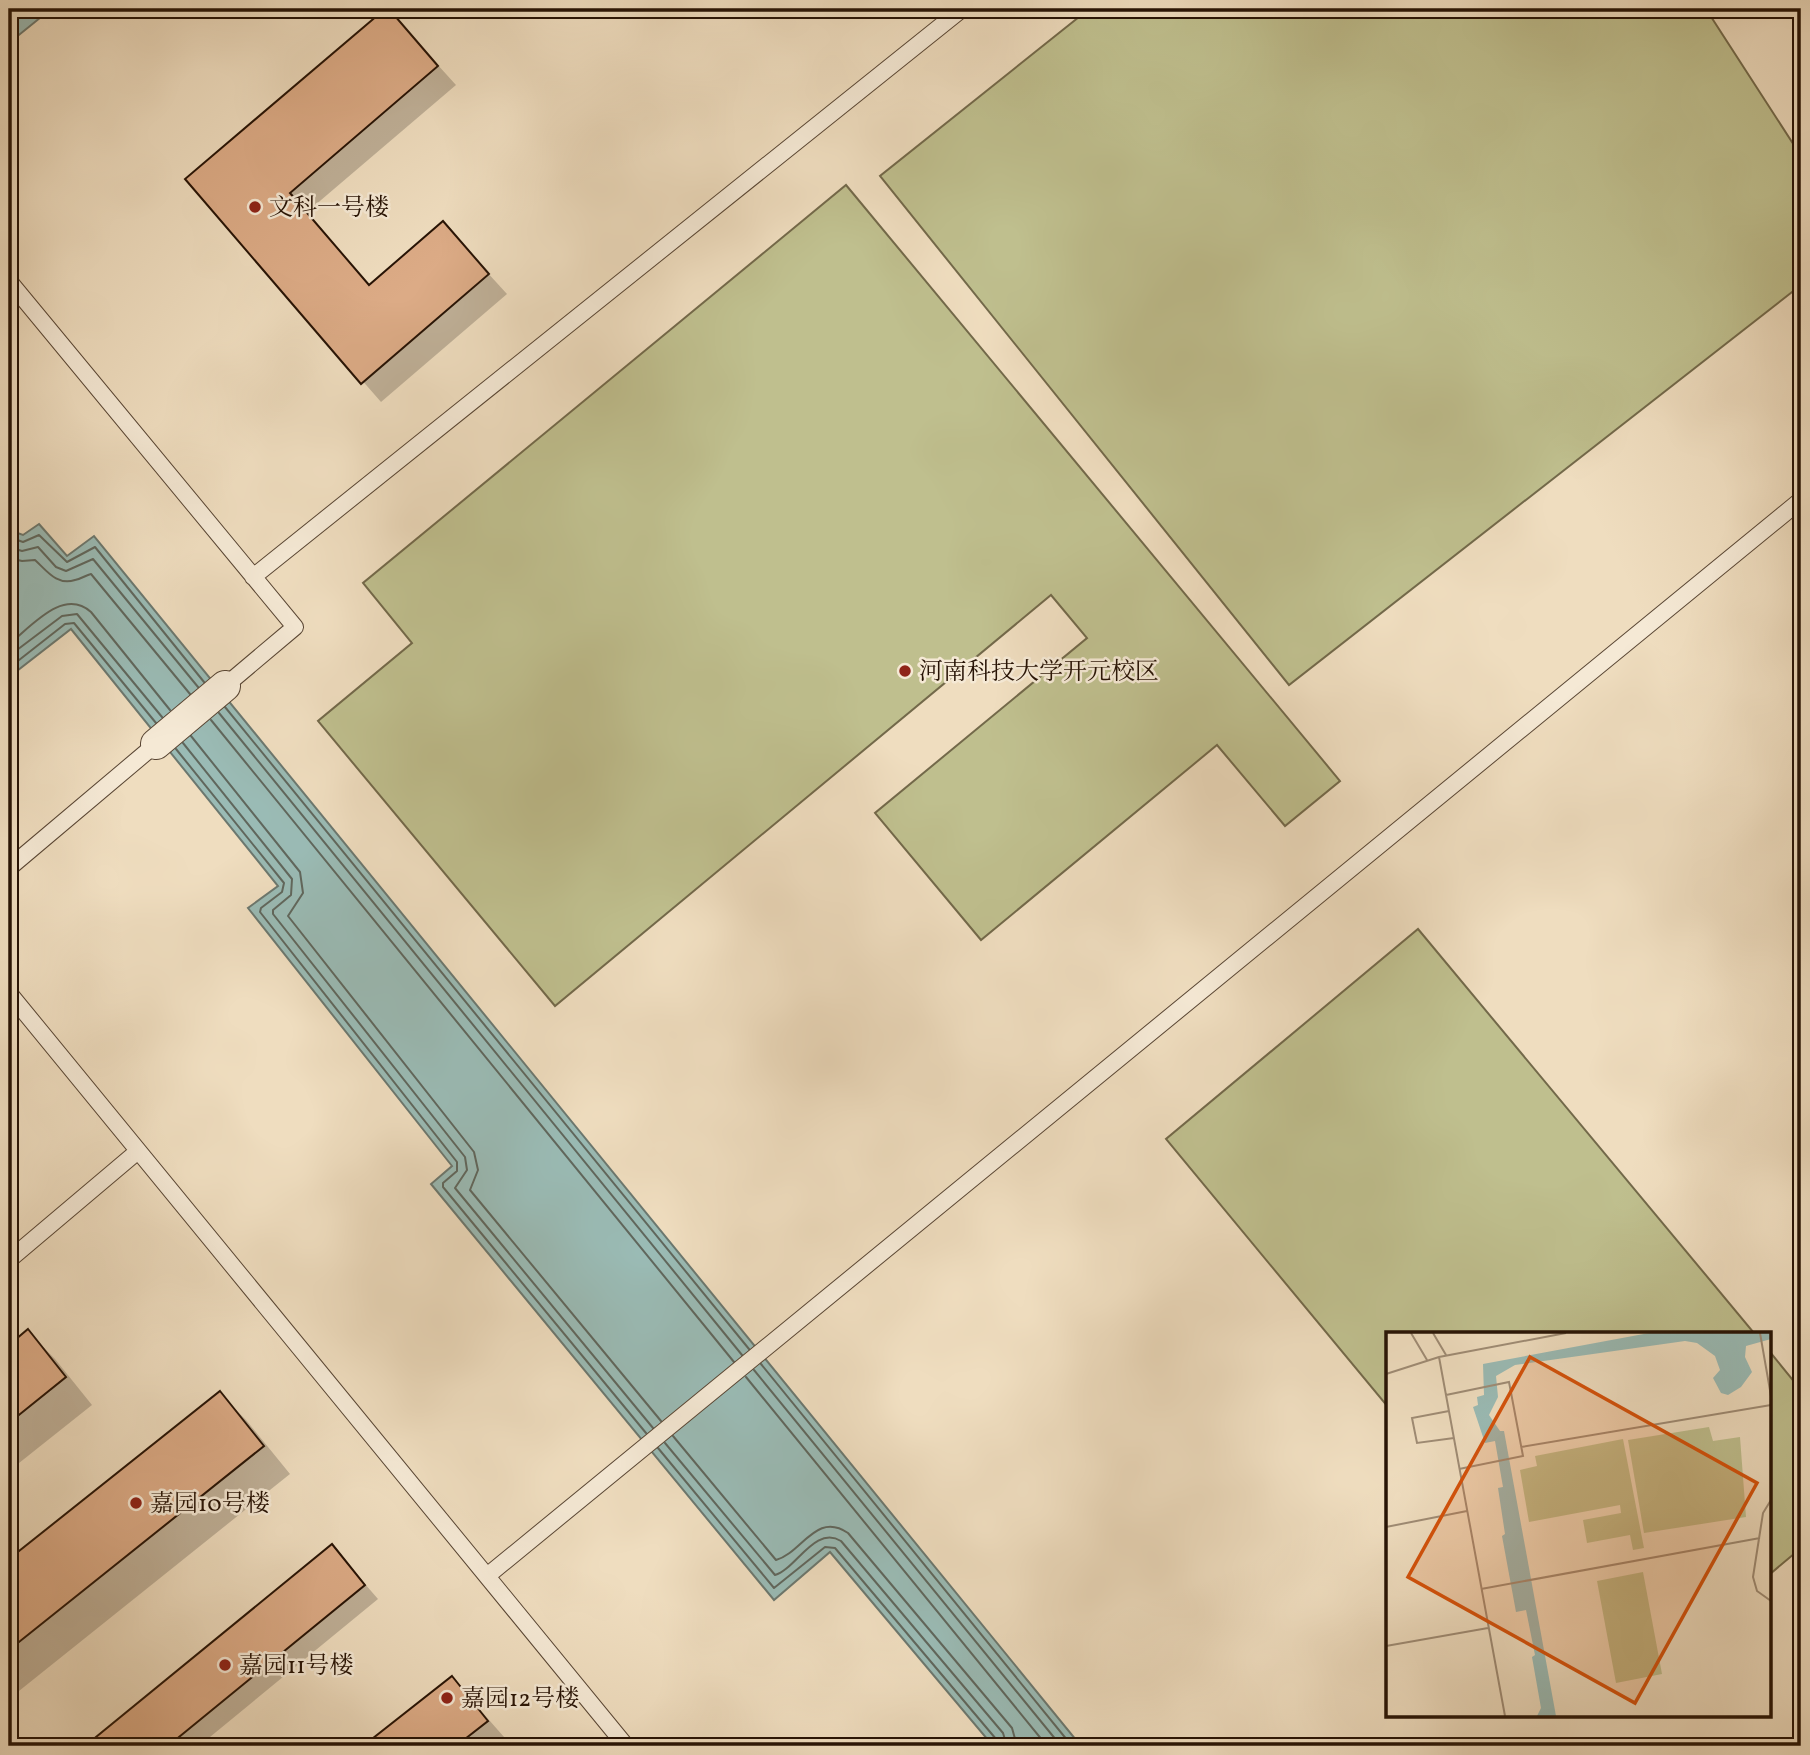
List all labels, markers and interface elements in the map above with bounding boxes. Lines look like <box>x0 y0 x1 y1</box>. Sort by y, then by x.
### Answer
place label: 文科一号楼 <box>269 192 389 226</box>
marker: 文科一号楼 <box>247 199 263 215</box>
place label: 河南科技大学开元校区 <box>919 656 1159 690</box>
marker: 河南科技大学开元校区 <box>897 663 913 679</box>
inset map <box>1386 1332 1772 1716</box>
place label: 嘉园10号楼 <box>150 1488 270 1522</box>
marker: 嘉园10号楼 <box>128 1495 144 1511</box>
place label: 嘉园11号楼 <box>239 1650 354 1684</box>
marker: 嘉园11号楼 <box>217 1657 233 1673</box>
place label: 嘉园12号楼 <box>461 1683 579 1717</box>
marker: 嘉园12号楼 <box>439 1690 455 1706</box>

